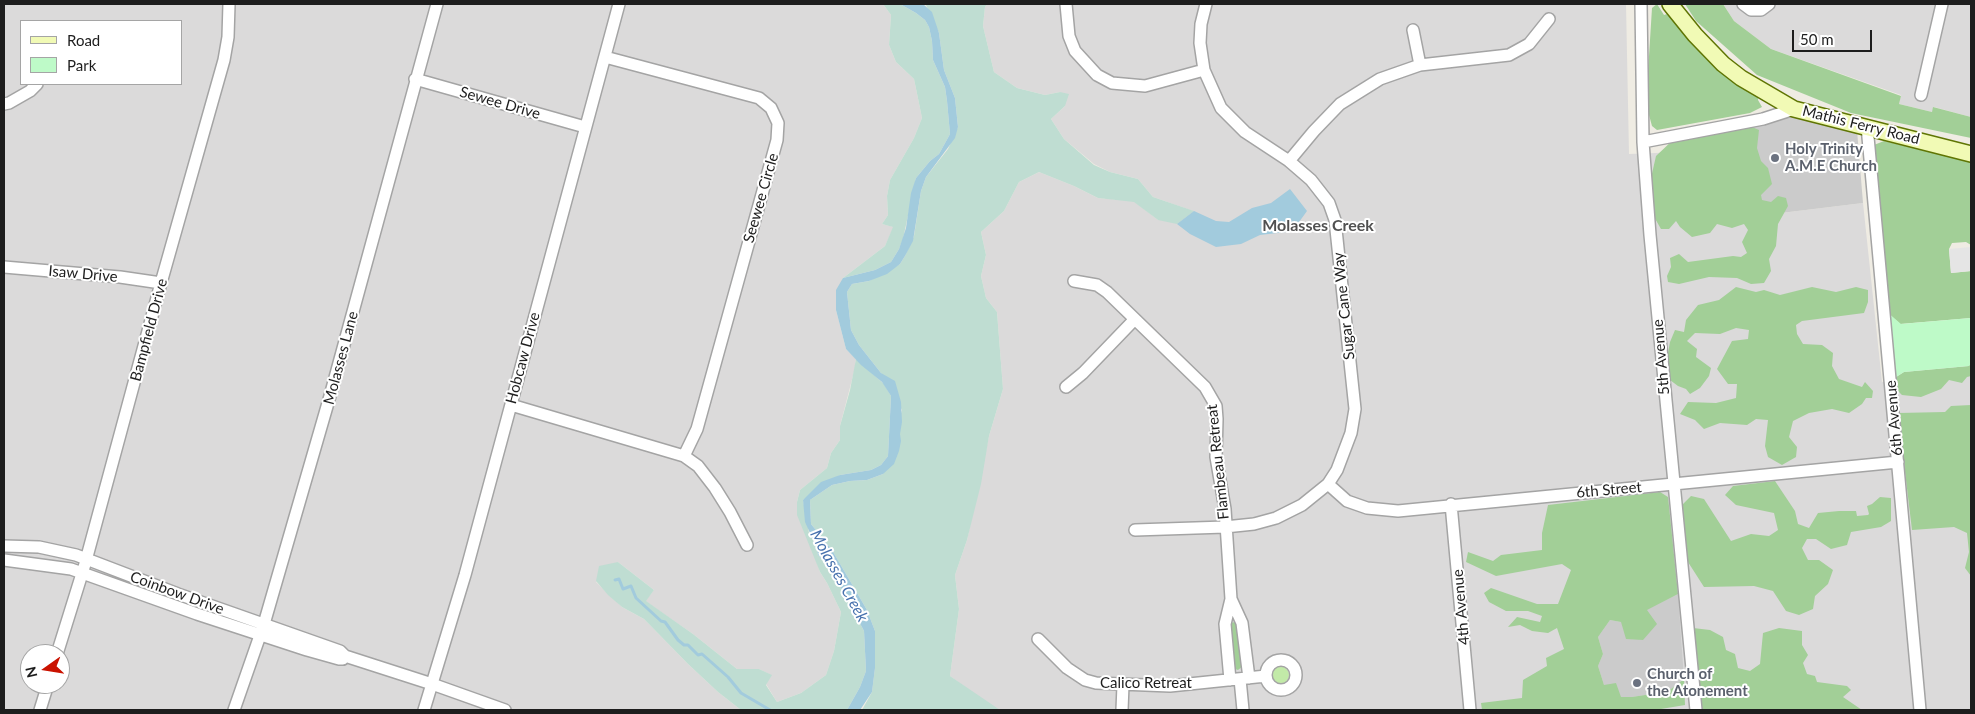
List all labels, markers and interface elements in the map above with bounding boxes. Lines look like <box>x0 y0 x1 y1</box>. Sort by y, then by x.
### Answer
legend <box>20 20 182 85</box>
scale bar <box>1795 20 1875 52</box>
text: 50 m <box>1800 30 1834 48</box>
text: Road <box>67 31 100 49</box>
text: Park <box>67 56 96 74</box>
street label: Sewee Drive <box>458 83 542 123</box>
street label: Mathis Ferry Road <box>1800 102 1922 148</box>
place label: Holy Trinity A.M.E Church <box>1785 140 1877 175</box>
street label: Seewee Circle <box>740 151 782 245</box>
marker: Holy Trinity A.M.E Church <box>1769 152 1781 164</box>
district label: Molasses Creek <box>1262 216 1374 236</box>
street label: Sugar Cane Way <box>1329 251 1359 361</box>
street label: Isaw Drive <box>48 262 118 286</box>
street label: Bampfield Drive <box>127 277 171 383</box>
street label: Molasses Lane <box>320 309 362 407</box>
street label: Hobcaw Drive <box>502 310 544 406</box>
street label: 5th Avenue <box>1649 318 1673 396</box>
street label: 6th Avenue <box>1882 379 1906 457</box>
street label: Flambeau Retreat <box>1203 404 1233 520</box>
street label: 6th Street <box>1575 478 1643 502</box>
water label: Molasses Creek <box>806 527 872 625</box>
street label: Coinbow Drive <box>128 568 226 618</box>
street label: 4th Avenue <box>1449 568 1473 646</box>
north arrow <box>20 644 70 694</box>
text: N <box>21 665 40 679</box>
place label: Church of the Atonement <box>1647 665 1748 700</box>
street label: Calico Retreat <box>1100 674 1192 692</box>
marker: Church of the Atonement <box>1631 677 1643 689</box>

